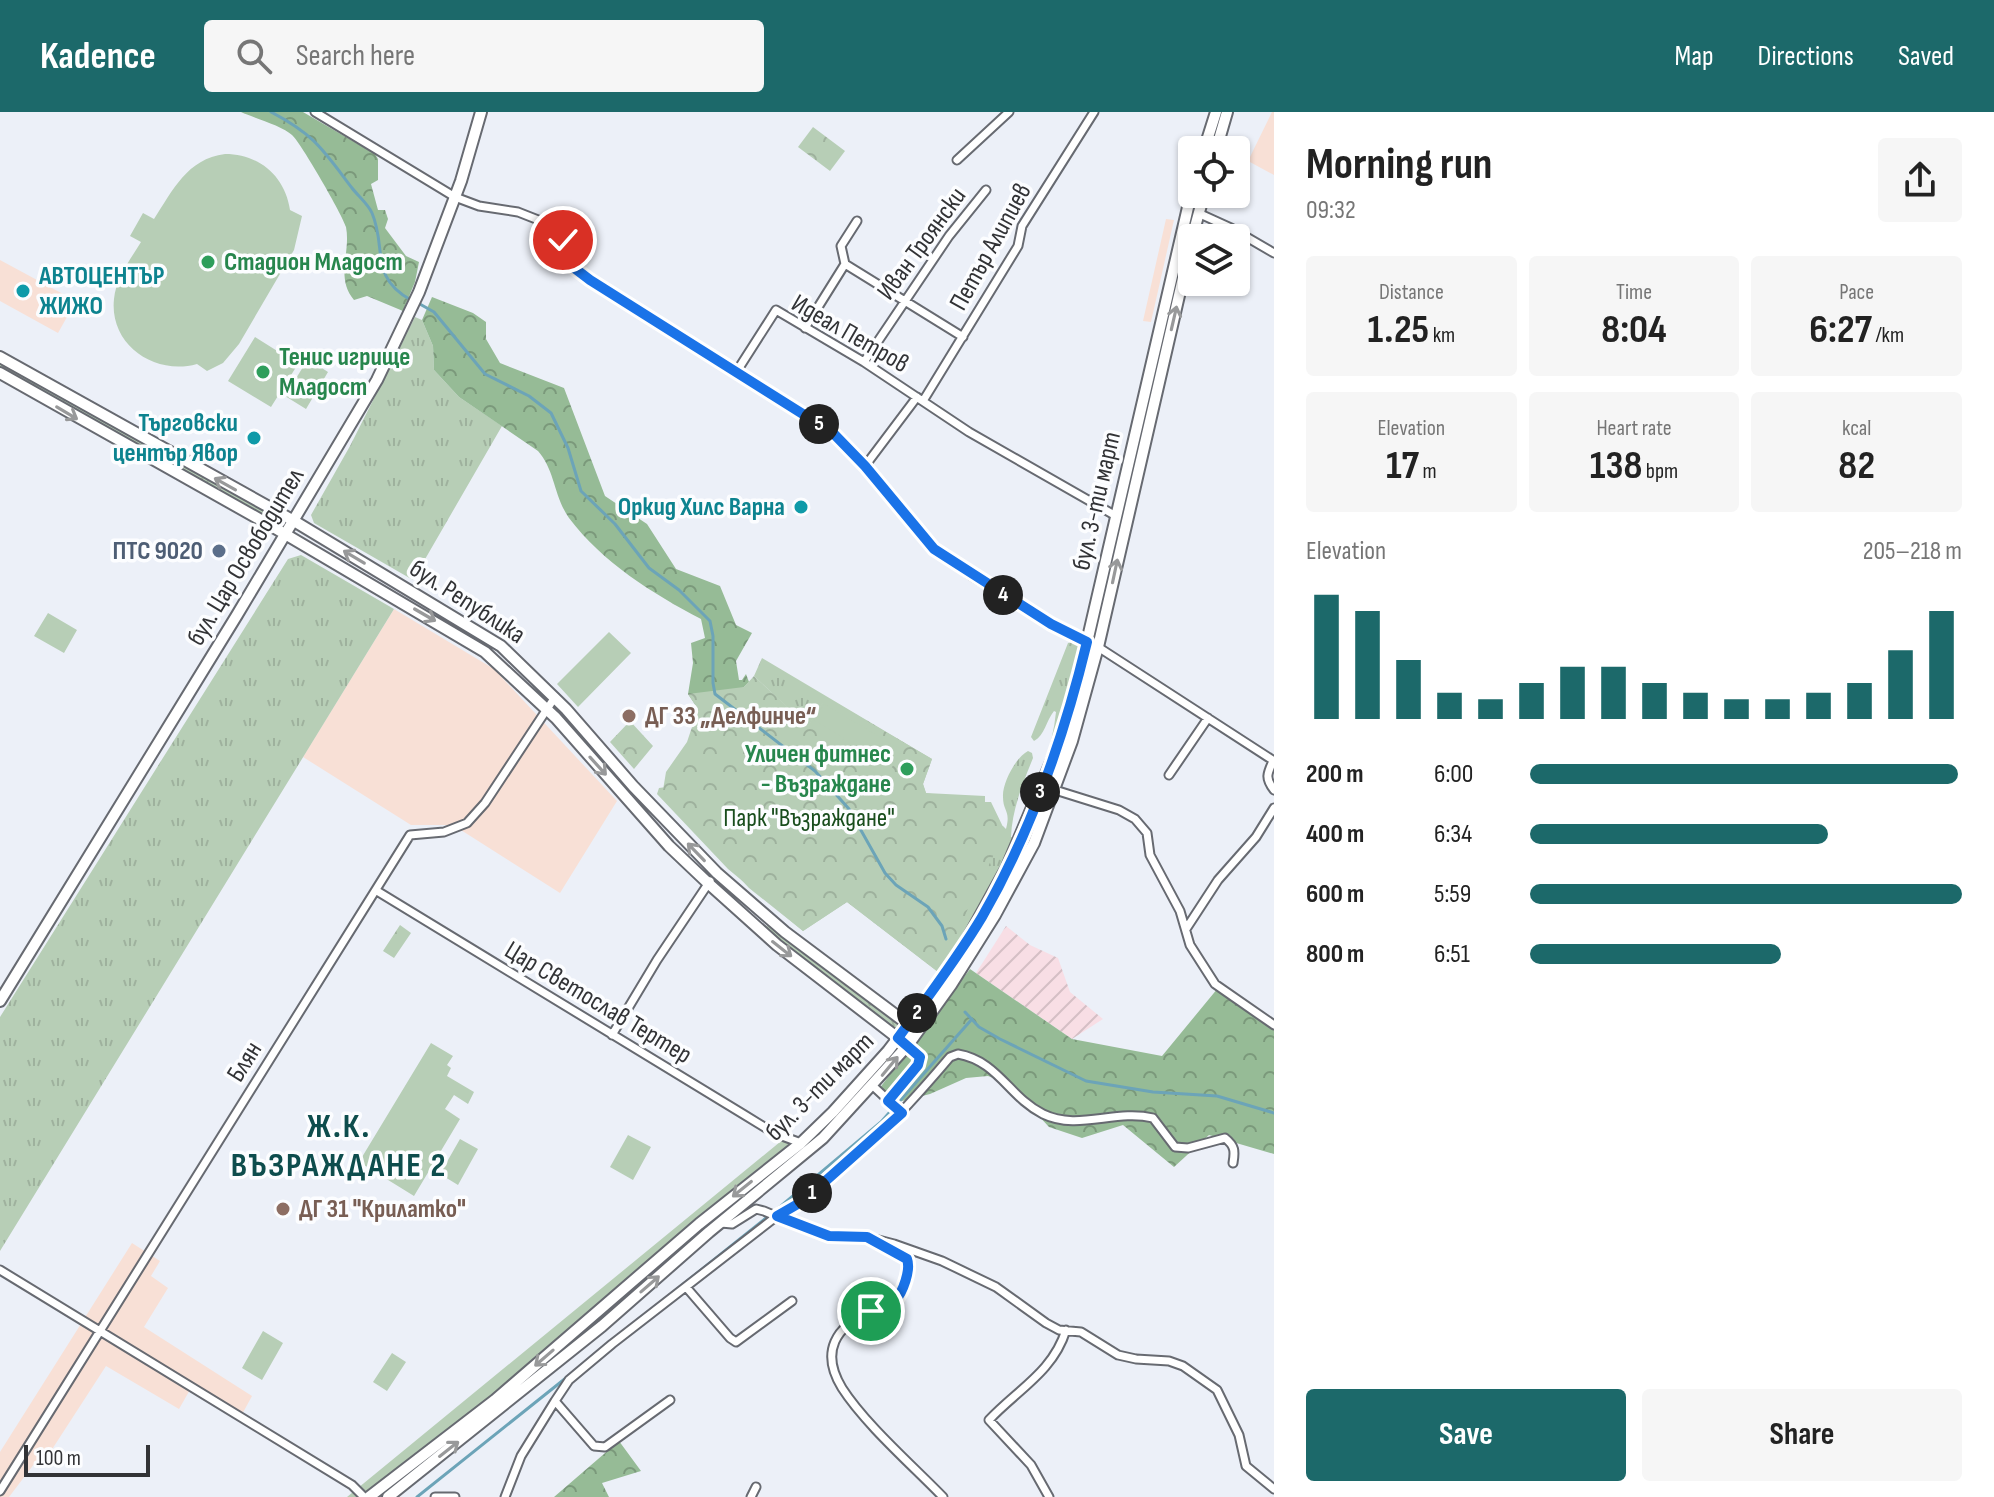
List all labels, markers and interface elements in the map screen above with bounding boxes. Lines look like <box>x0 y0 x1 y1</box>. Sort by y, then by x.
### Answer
search box <box>204 20 764 92</box>
text: Kadence <box>40 34 156 79</box>
icon: search <box>232 34 276 78</box>
text: Search here <box>296 38 415 74</box>
text: Map <box>1675 40 1714 73</box>
text: Directions <box>1758 40 1854 73</box>
text: Saved <box>1898 40 1954 73</box>
map controls <box>1178 136 1250 296</box>
button: locate <box>1178 136 1250 208</box>
text: Morning run <box>1306 138 1492 191</box>
button: share <box>1878 138 1962 222</box>
street label: Петър Алипиев <box>943 178 1039 316</box>
street label: Иван Троянски <box>871 182 973 306</box>
text: 09:32 <box>1306 195 1356 226</box>
pin <box>529 206 597 274</box>
icon: check <box>541 218 585 262</box>
button: layers <box>1178 224 1250 296</box>
place label: Стадион Младост <box>224 247 403 278</box>
marker: Стадион Младост <box>199 253 217 271</box>
place label: АВТОЦЕНТЪР ЖИЖО <box>38 261 165 322</box>
text: Distance <box>1379 279 1444 306</box>
text: Time <box>1616 279 1652 306</box>
text: Pace <box>1839 279 1874 306</box>
marker: АВТОЦЕНТЪР ЖИЖО <box>14 282 32 300</box>
street label: Идеал Петров <box>786 288 914 380</box>
one-way arrow <box>1167 305 1182 331</box>
text: 1.25 <box>1367 306 1429 354</box>
text: 8:04 <box>1601 306 1667 354</box>
text: 6:27 <box>1809 306 1872 354</box>
text: km <box>1429 322 1455 349</box>
text: /km <box>1872 322 1904 349</box>
place label: Тенис игрище Младост <box>279 342 410 403</box>
marker: Тенис игрище Младост <box>254 363 272 381</box>
pin: 5 <box>799 404 839 444</box>
one-way arrow <box>55 405 78 421</box>
place label: Търговски център Явор <box>113 408 238 469</box>
text: 5 <box>814 410 824 437</box>
text: Elevation <box>1377 415 1445 442</box>
text: Heart rate <box>1596 415 1672 442</box>
text: kcal <box>1842 415 1871 442</box>
marker: Търговски център Явор <box>245 429 263 447</box>
street label: бул. 3-ти март <box>1066 429 1128 573</box>
text: 17 <box>1386 442 1419 490</box>
text: 138 <box>1590 442 1642 490</box>
text: 82 <box>1838 442 1875 490</box>
text: m <box>1419 458 1437 485</box>
text: bpm <box>1642 458 1678 485</box>
street label: бул. Цар Освободител <box>181 462 312 651</box>
one-way arrow <box>214 476 238 491</box>
place label: Оркид Хилс Варна <box>618 492 785 523</box>
marker: Оркид Хилс Варна <box>792 498 810 516</box>
place label: ПТС 9020 <box>112 536 203 567</box>
text: Elevation <box>1306 536 1386 567</box>
text: 205–218 m <box>1863 536 1962 567</box>
marker: ПТС 9020 <box>210 542 228 560</box>
one-way arrow <box>343 548 366 564</box>
street label: бул. Република <box>403 553 531 651</box>
one-way arrow <box>1108 558 1123 584</box>
pin: 4 <box>983 575 1023 615</box>
text: 4 <box>998 581 1008 608</box>
one-way arrow <box>413 608 436 624</box>
place label: ДГ 33 „Делфинче“ <box>645 701 816 732</box>
marker: ДГ 33 „Делфинче“ <box>620 707 638 725</box>
place label: Уличен фитнес - Възраждане <box>745 739 891 800</box>
one-way arrow <box>589 755 607 775</box>
text: 200 m <box>1306 759 1363 790</box>
text: 6:00 <box>1434 759 1473 790</box>
marker: Уличен фитнес - Възраждане <box>898 760 916 778</box>
pin: 3 <box>1020 772 1060 812</box>
text: 3 <box>1035 778 1045 805</box>
park label: Парк "Възраждане" <box>723 803 895 834</box>
text: 400 m <box>1306 819 1364 850</box>
text: 6:34 <box>1434 819 1472 850</box>
one-way arrow <box>686 842 705 862</box>
text: 600 m <box>1306 879 1364 910</box>
text: 5:59 <box>1434 879 1471 910</box>
street label: Цар Светослав Тертер <box>499 935 697 1071</box>
text: 800 m <box>1306 939 1364 970</box>
text: 6:51 <box>1434 939 1470 970</box>
one-way arrow <box>771 940 792 957</box>
pin: 2 <box>897 993 937 1033</box>
text: 2 <box>912 999 922 1026</box>
street label: бул. 3-ти март <box>759 1026 881 1148</box>
street label: Блян <box>221 1036 269 1088</box>
one-way arrow <box>881 1056 899 1076</box>
district label: Ж.К. ВЪЗРАЖДАНЕ 2 <box>231 1106 447 1186</box>
pin: 1 <box>792 1173 832 1213</box>
text: 1 <box>808 1179 816 1206</box>
one-way arrow <box>732 1181 753 1198</box>
place label: ДГ 31 "Крилатко" <box>299 1194 466 1225</box>
marker: ДГ 31 "Крилатко" <box>274 1200 292 1218</box>
one-way arrow <box>639 1275 659 1293</box>
pin <box>837 1277 905 1345</box>
icon: arrive <box>849 1289 893 1333</box>
one-way arrow <box>534 1348 555 1366</box>
button: Save <box>1306 1389 1626 1481</box>
button: Share <box>1642 1389 1962 1481</box>
scale bar <box>24 1441 150 1477</box>
one-way arrow <box>438 1441 459 1458</box>
text: 100 m <box>36 1445 81 1472</box>

